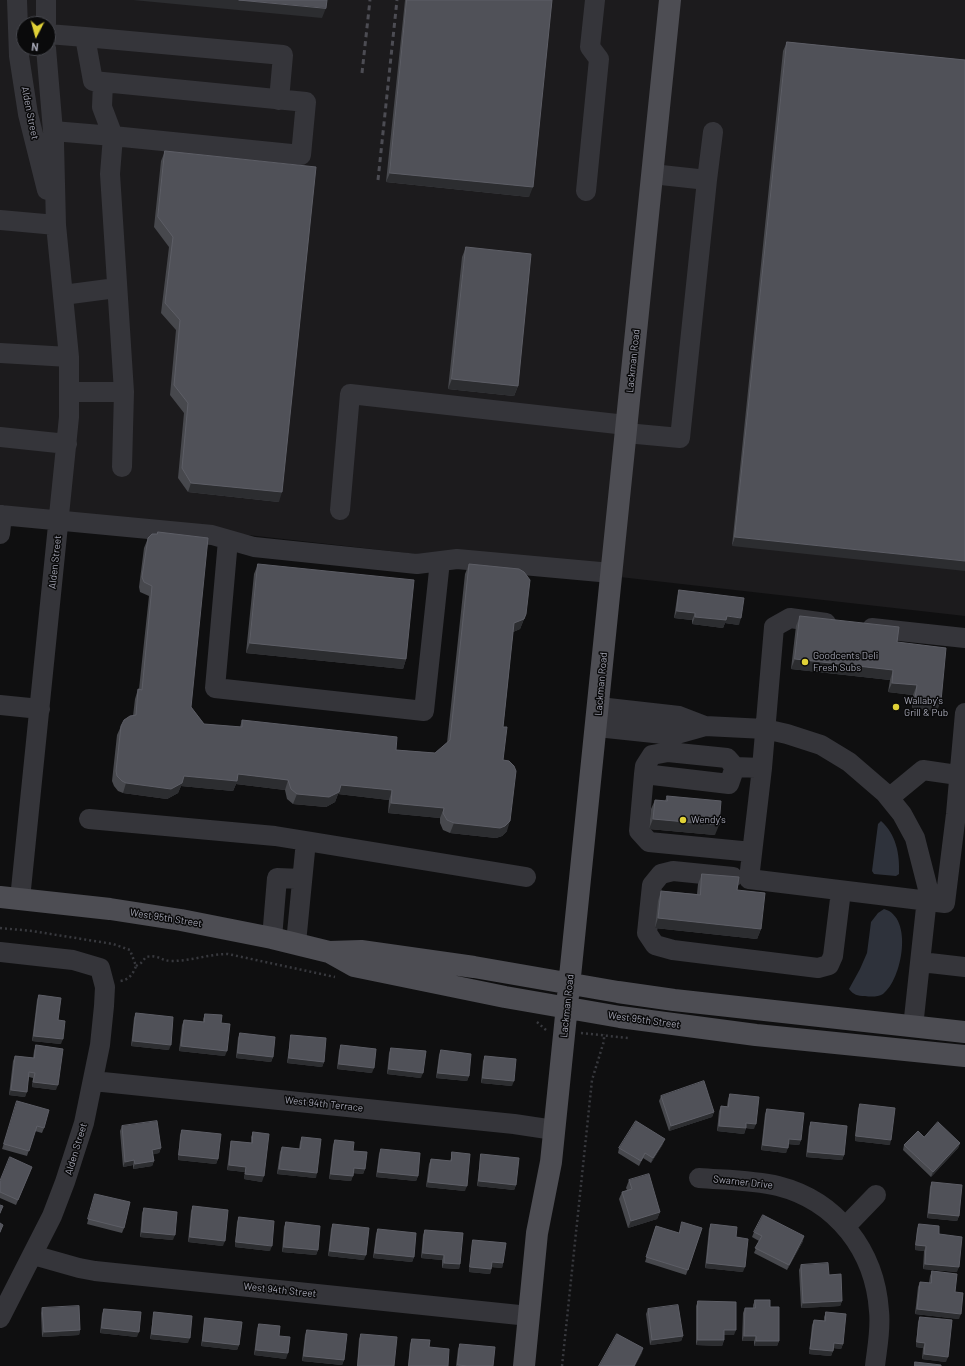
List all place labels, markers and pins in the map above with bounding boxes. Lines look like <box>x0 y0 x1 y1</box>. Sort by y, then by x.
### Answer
place label: Goodcents Deli Fresh Subs <box>813 650 878 674</box>
marker: Goodcents Deli Fresh Subs <box>800 657 810 667</box>
place label: Wallaby's Grill & Pub <box>904 695 948 718</box>
marker: Wallaby's Grill & Pub <box>891 702 901 712</box>
place label: Wendy's <box>691 814 726 826</box>
marker: Wendy's <box>678 815 688 825</box>

